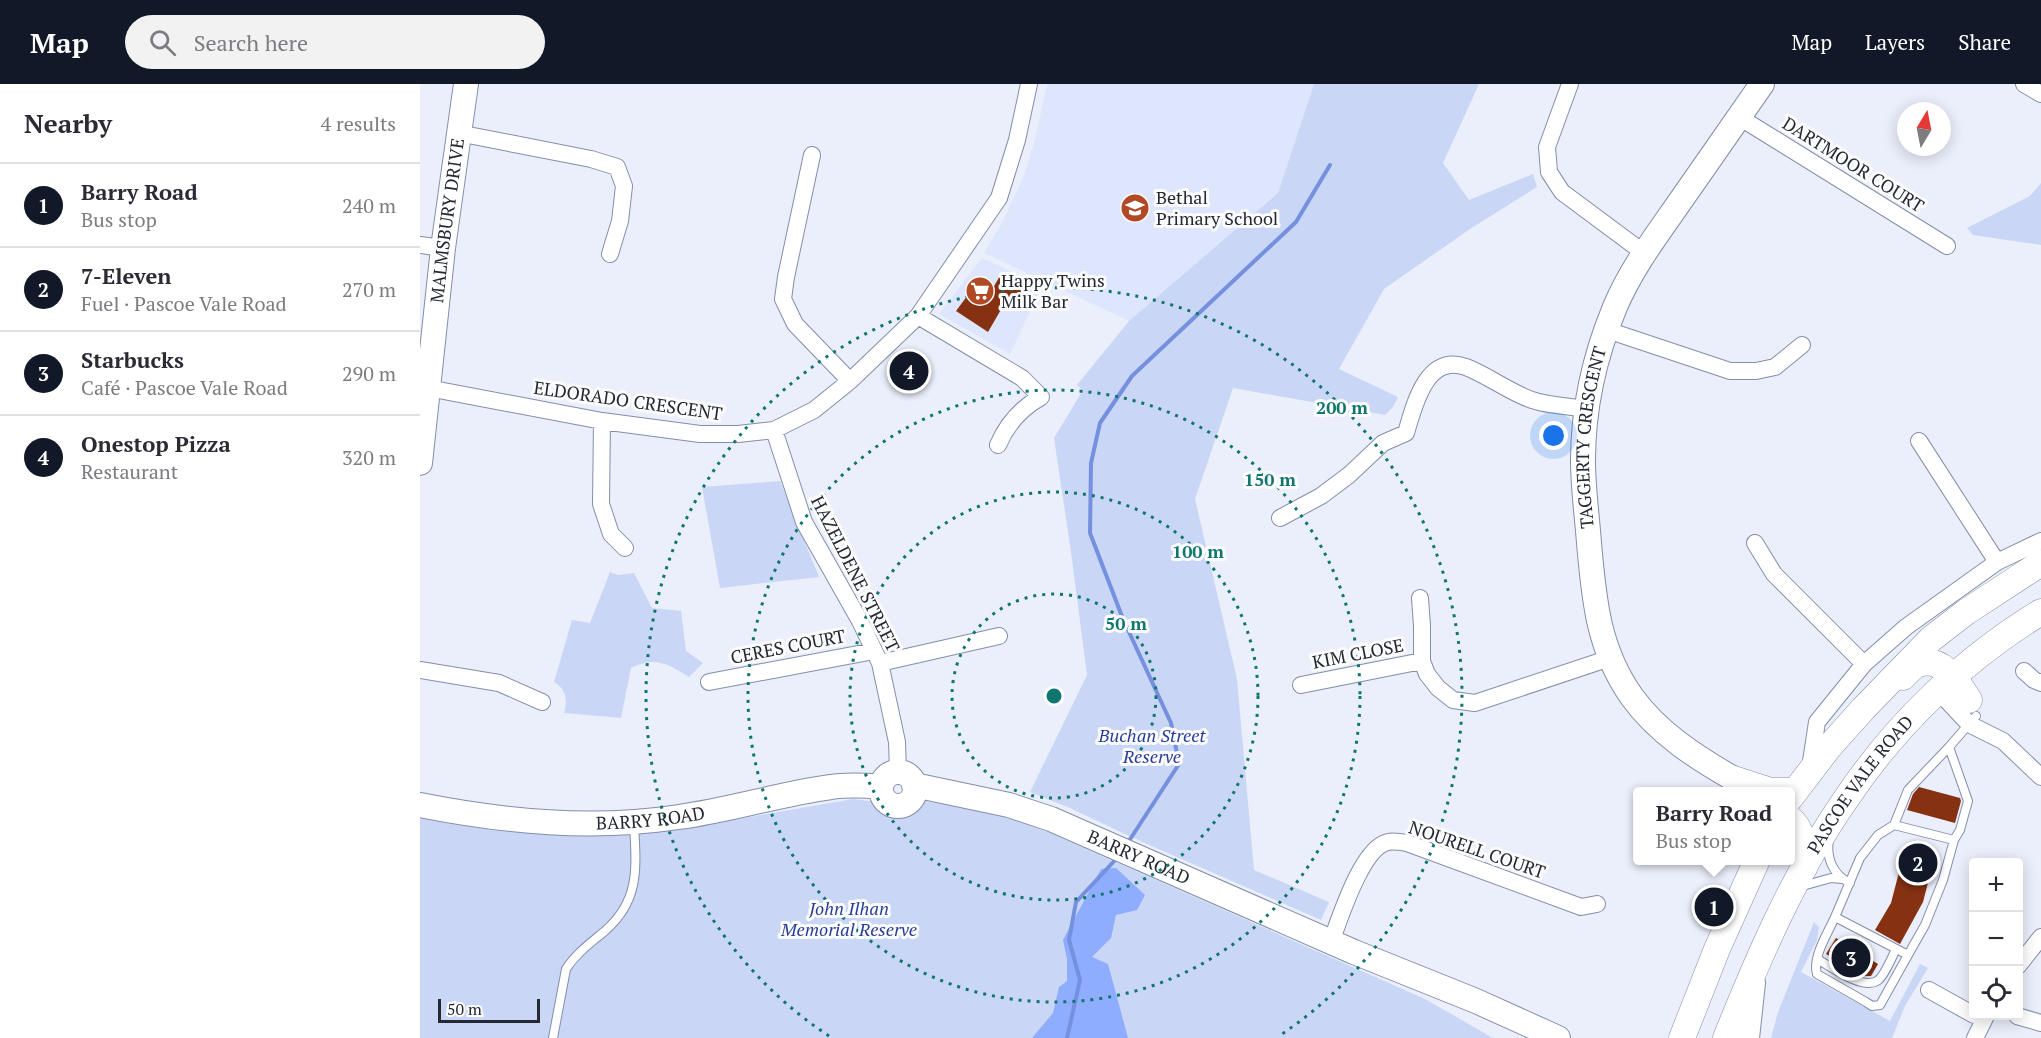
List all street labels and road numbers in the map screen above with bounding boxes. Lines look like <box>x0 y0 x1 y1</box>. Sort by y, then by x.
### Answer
street label: DARTMOOR COURT <box>1778 111 1929 217</box>
street label: MALMSBURY DRIVE <box>424 137 469 304</box>
street label: TAGGERTY CRESCENT <box>1570 343 1611 530</box>
street label: ELDORADO CRESCENT <box>532 375 724 425</box>
street label: HAZELDENE STREET <box>806 491 906 656</box>
street label: CERES COURT <box>728 623 847 669</box>
street label: KIM CLOSE <box>1310 632 1405 674</box>
street label: PASCOE VALE ROAD <box>1801 710 1918 858</box>
street label: BARRY ROAD <box>596 800 707 834</box>
street label: NOURELL COURT <box>1406 814 1549 884</box>
street label: BARRY ROAD <box>1084 824 1194 890</box>

